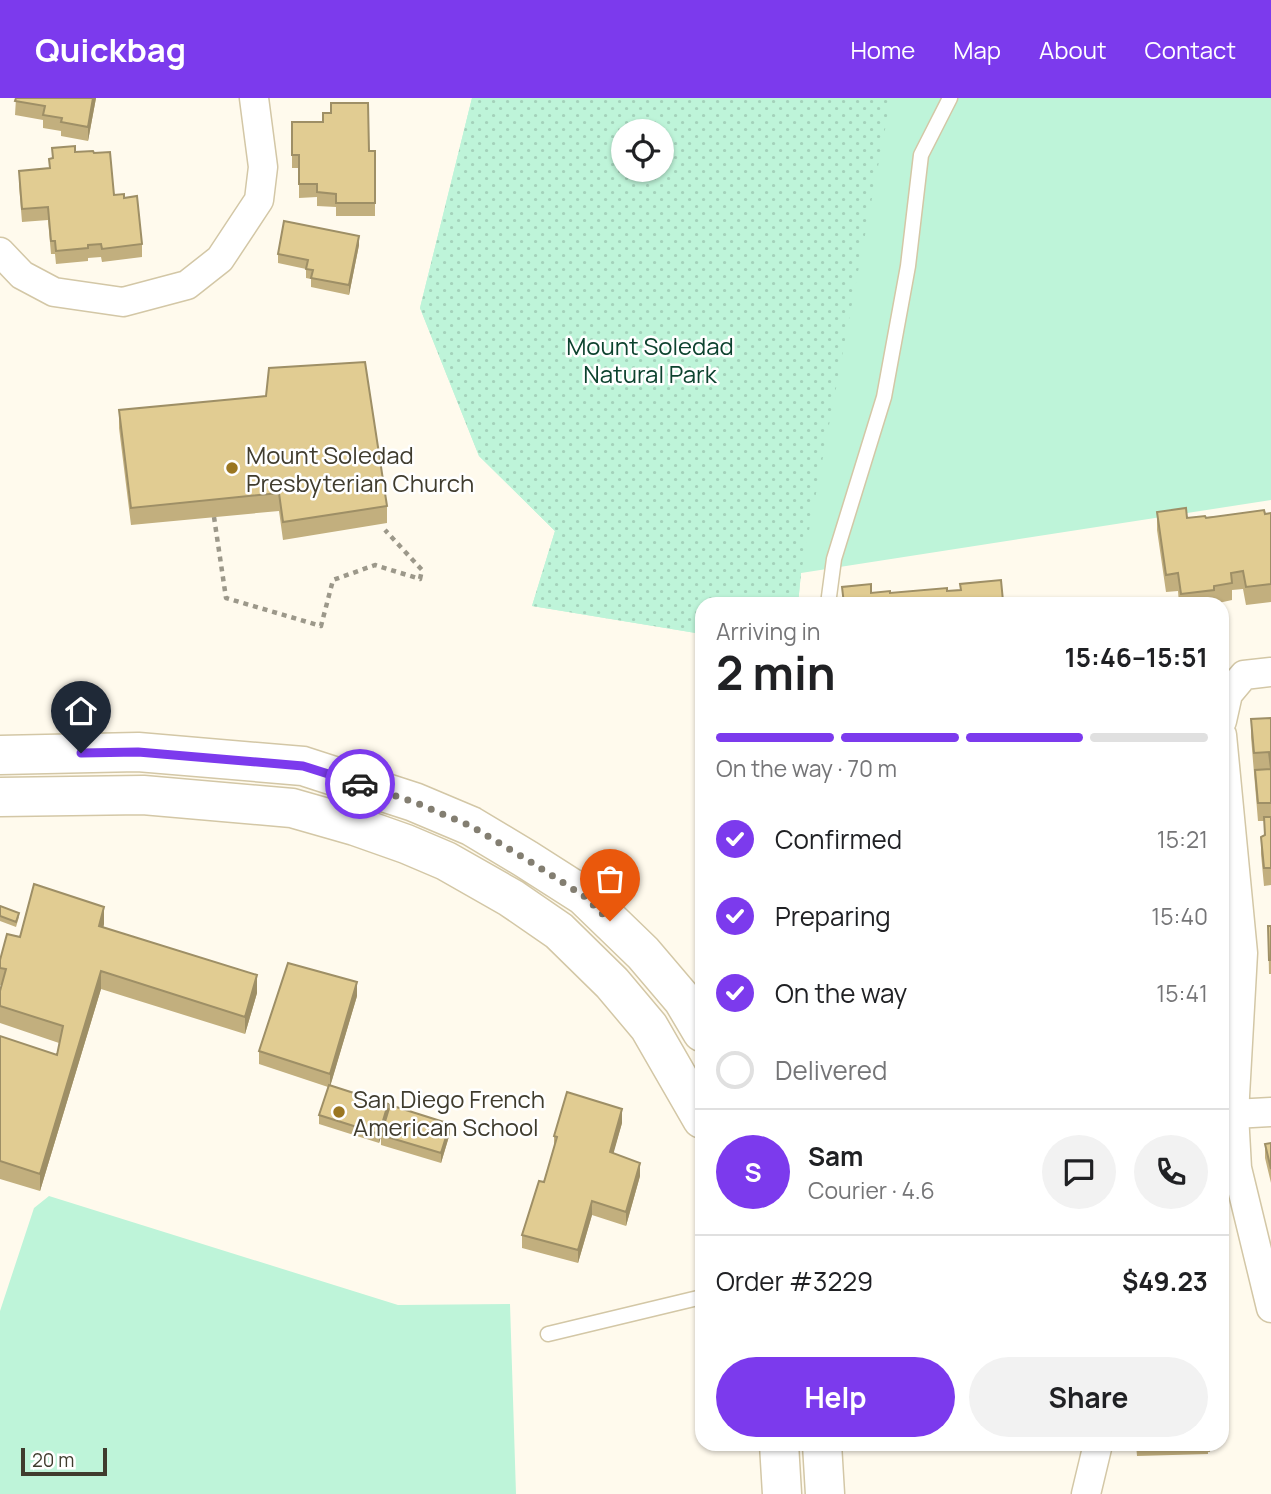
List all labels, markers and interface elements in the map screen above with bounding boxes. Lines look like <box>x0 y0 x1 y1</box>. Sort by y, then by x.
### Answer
text: Quickbag <box>35 27 186 72</box>
text: Home <box>850 33 915 66</box>
text: Map <box>953 33 1001 66</box>
text: About <box>1039 33 1107 66</box>
text: Contact <box>1145 33 1236 66</box>
map controls <box>611 119 674 182</box>
button: locate <box>611 119 674 182</box>
park label: Mount Soledad Natural Park <box>566 329 734 390</box>
place label: Mount Soledad Presbyterian Church <box>246 438 474 499</box>
marker: Mount Soledad Presbyterian Church <box>224 460 240 476</box>
text: Arriving in <box>716 615 821 647</box>
text: 15:46–15:51 <box>1064 639 1208 675</box>
text: 2 min <box>716 641 836 704</box>
pin <box>51 681 111 753</box>
icon: home <box>62 692 100 730</box>
courier <box>325 749 395 819</box>
text: On the way · 70 m <box>716 752 897 784</box>
icon: car <box>341 765 379 803</box>
icon: check <box>716 820 754 858</box>
text: Confirmed <box>775 821 902 857</box>
text: 15:21 <box>1157 823 1208 855</box>
pin <box>580 849 640 921</box>
icon: bag <box>591 860 629 898</box>
icon: check <box>716 897 754 935</box>
text: Preparing <box>775 898 891 934</box>
text: 15:40 <box>1151 900 1208 932</box>
icon: check <box>716 974 754 1012</box>
text: On the way <box>775 975 907 1011</box>
text: 15:41 <box>1156 977 1208 1009</box>
text: Delivered <box>775 1052 887 1088</box>
place label: San Diego French American School <box>353 1082 545 1143</box>
marker: San Diego French American School <box>331 1104 347 1120</box>
button: chat <box>1042 1135 1116 1209</box>
button: phone <box>1134 1135 1208 1209</box>
text: Sam <box>808 1138 863 1174</box>
text: S <box>744 1154 762 1190</box>
text: Courier · 4.6 <box>808 1174 935 1206</box>
text: Order #3229 <box>716 1263 873 1299</box>
text: $49.23 <box>1122 1263 1208 1299</box>
button: Help <box>716 1357 955 1437</box>
button: Share <box>969 1357 1208 1437</box>
scale bar <box>21 1445 107 1477</box>
text: 20 m <box>32 1447 74 1473</box>

